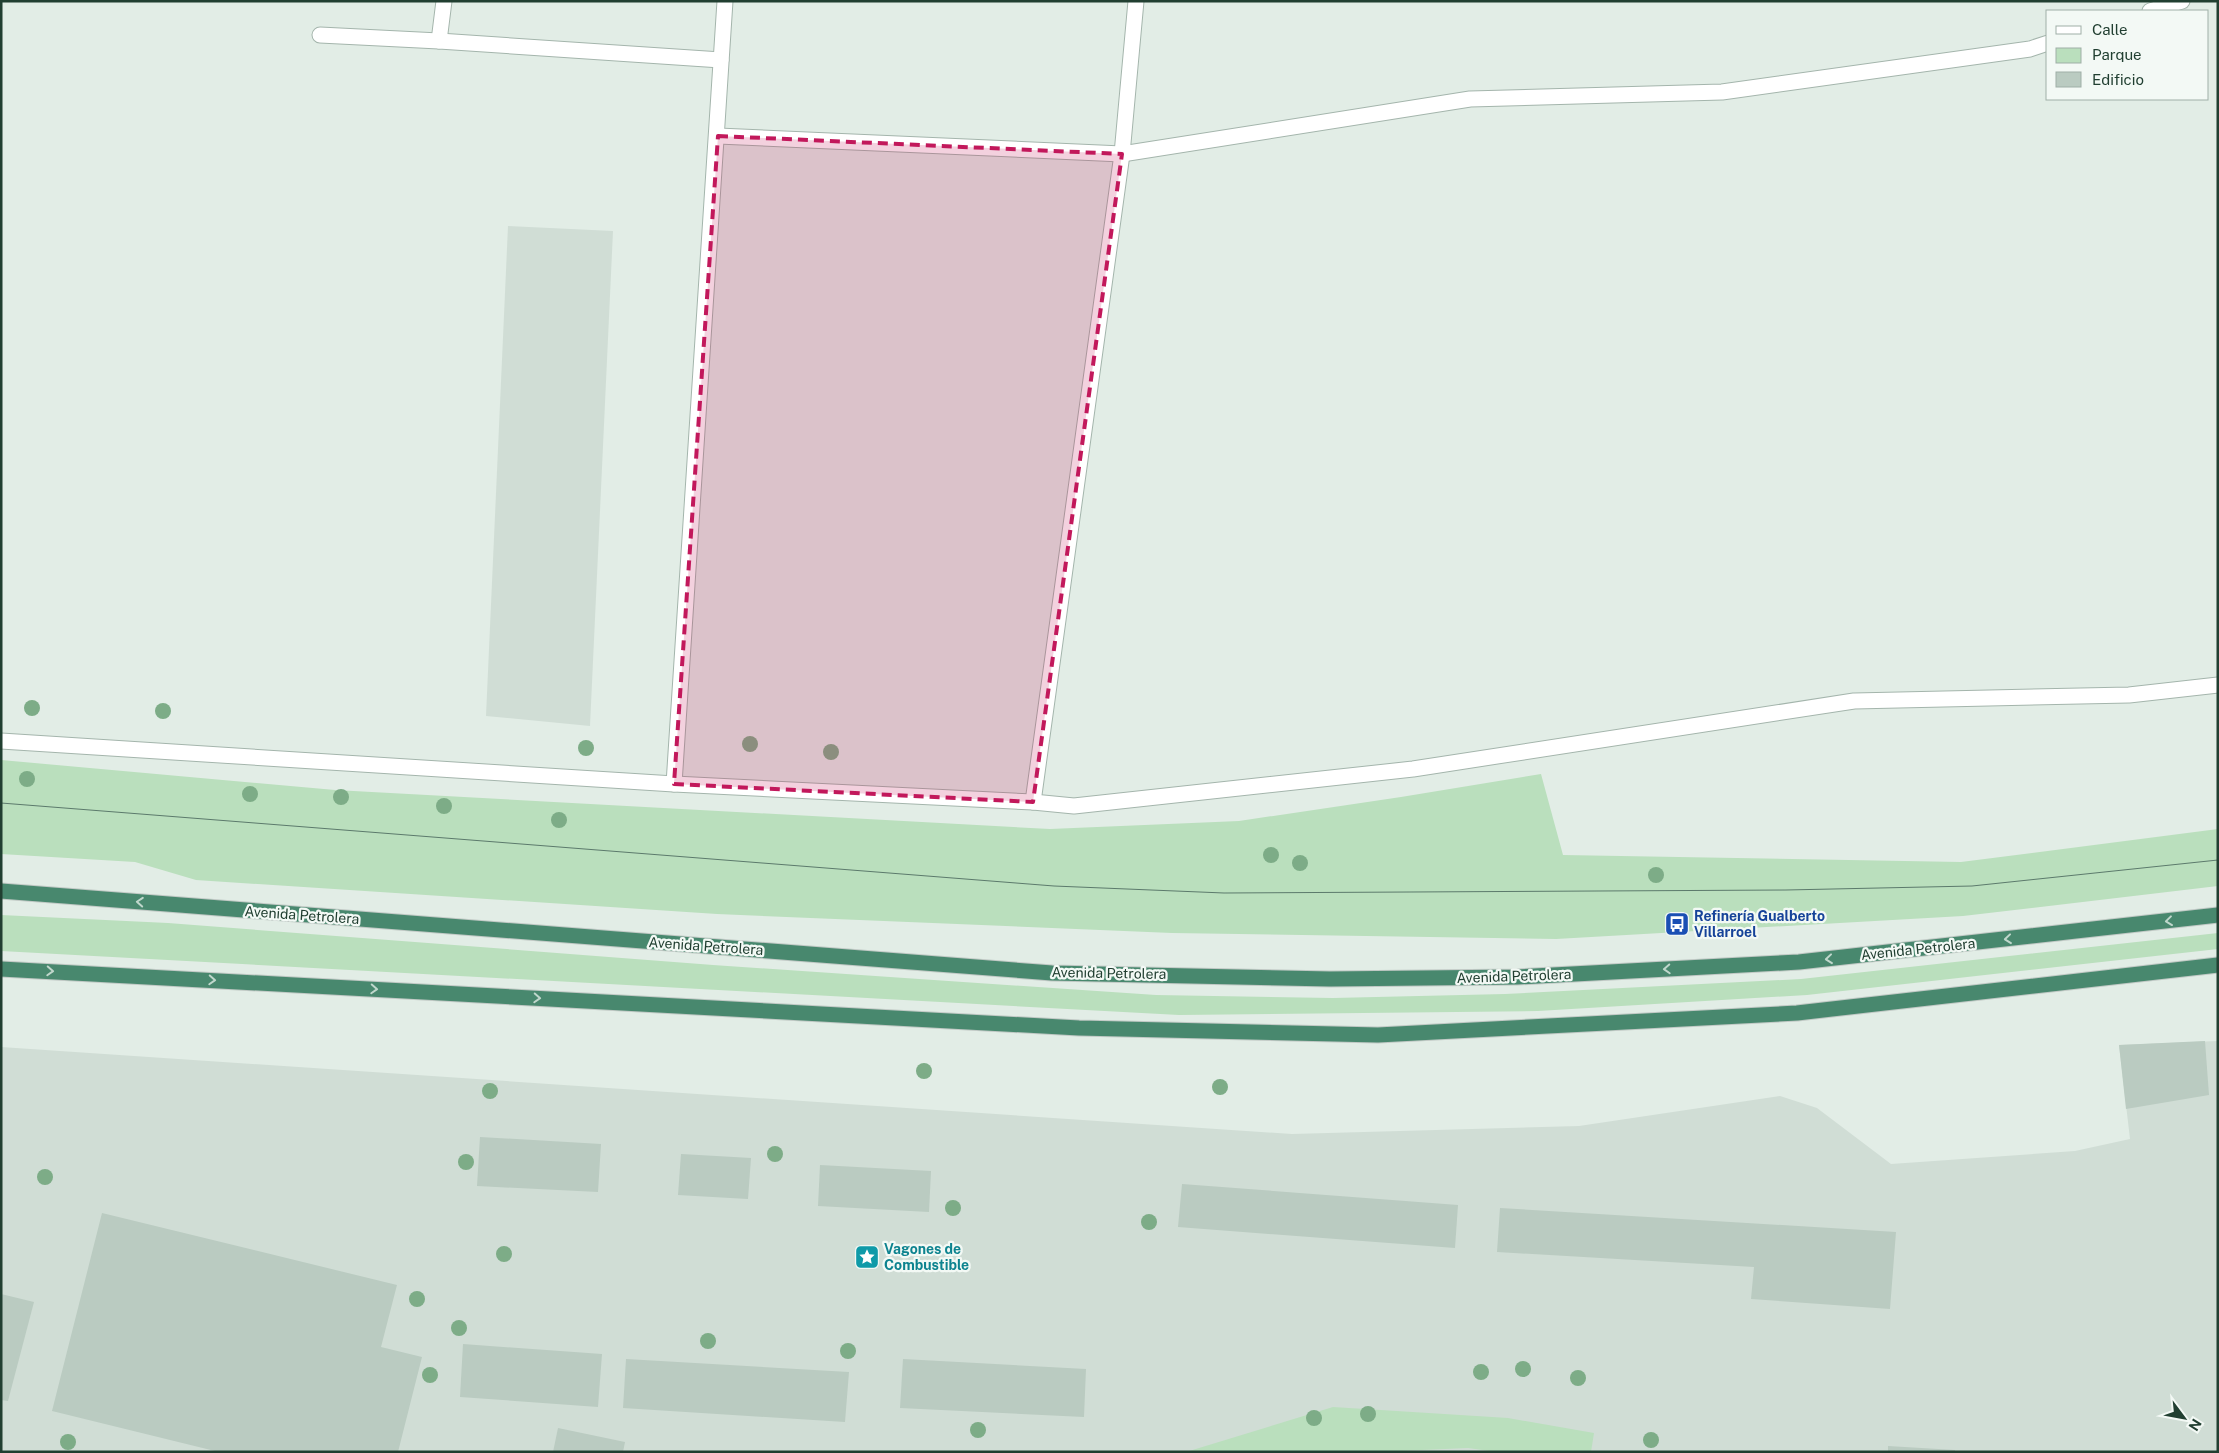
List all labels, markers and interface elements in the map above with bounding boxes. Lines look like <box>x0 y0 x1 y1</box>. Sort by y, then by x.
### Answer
legend <box>2046 10 2209 100</box>
text: Calle <box>2092 21 2128 38</box>
text: Parque <box>2092 46 2142 63</box>
text: Edificio <box>2092 71 2144 88</box>
one-way arrow <box>136 897 144 908</box>
street label: Avenida Petrolera <box>244 903 360 927</box>
place label: Refinería Gualberto Villarroel <box>1694 908 1825 940</box>
bus stop icon: Refinería Gualberto Villarroel <box>1664 911 1690 937</box>
one-way arrow <box>2165 915 2173 926</box>
one-way arrow <box>2004 933 2012 944</box>
street label: Avenida Petrolera <box>648 934 764 958</box>
street label: Avenida Petrolera <box>1860 935 1976 963</box>
one-way arrow <box>1825 953 1833 964</box>
street label: Avenida Petrolera <box>1051 964 1167 982</box>
one-way arrow <box>1663 964 1671 975</box>
one-way arrow <box>46 966 54 977</box>
street label: Avenida Petrolera <box>1456 966 1572 986</box>
one-way arrow <box>208 975 216 986</box>
one-way arrow <box>371 984 379 995</box>
one-way arrow <box>533 993 541 1004</box>
place label: Vagones de Combustible <box>884 1241 969 1273</box>
place icon: Vagones de Combustible <box>854 1244 880 1270</box>
north arrow <box>2159 1393 2209 1443</box>
text: N <box>2185 1416 2205 1434</box>

